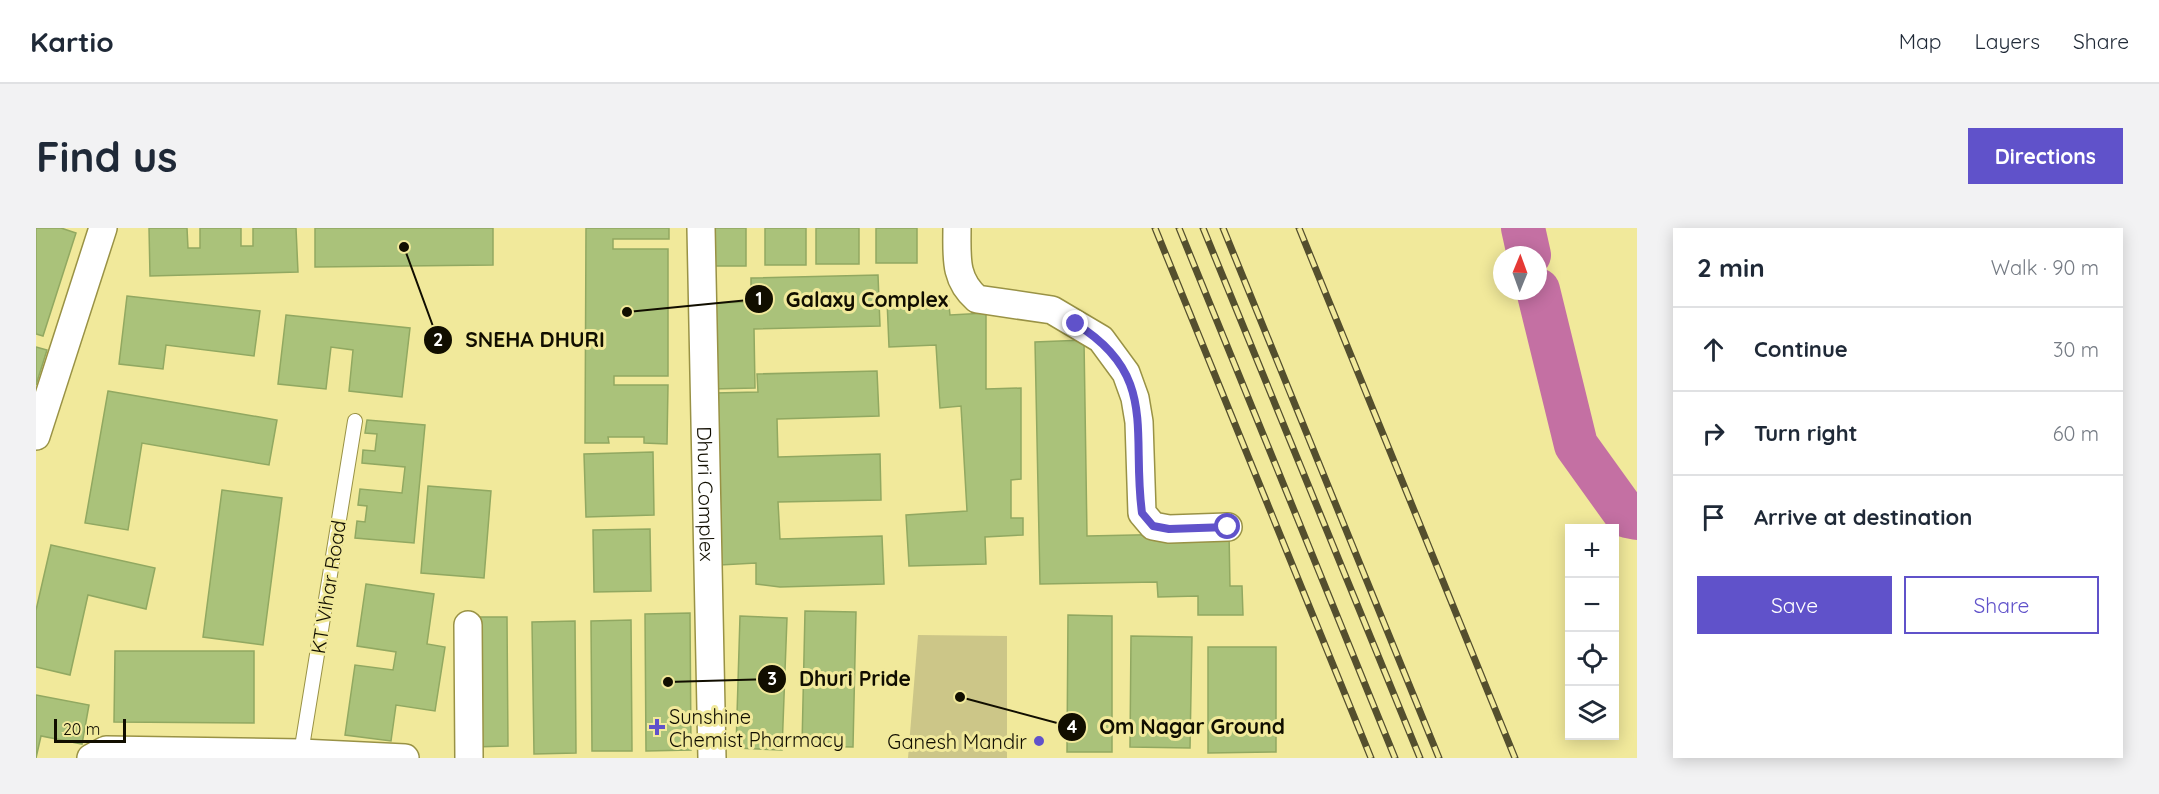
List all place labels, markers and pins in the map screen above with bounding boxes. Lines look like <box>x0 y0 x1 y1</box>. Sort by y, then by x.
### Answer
callout: Galaxy Complex <box>744 280 960 319</box>
callout: SNEHA DHURI <box>423 320 617 359</box>
callout: Dhuri Pride <box>757 660 923 699</box>
place label: Sunshine Chemist Pharmacy <box>669 704 844 752</box>
callout: Om Nagar Ground <box>1057 707 1297 746</box>
marker: Sunshine Chemist Pharmacy <box>650 720 664 734</box>
place label: Ganesh Mandir <box>887 729 1027 754</box>
marker: Ganesh Mandir <box>1032 734 1046 748</box>

